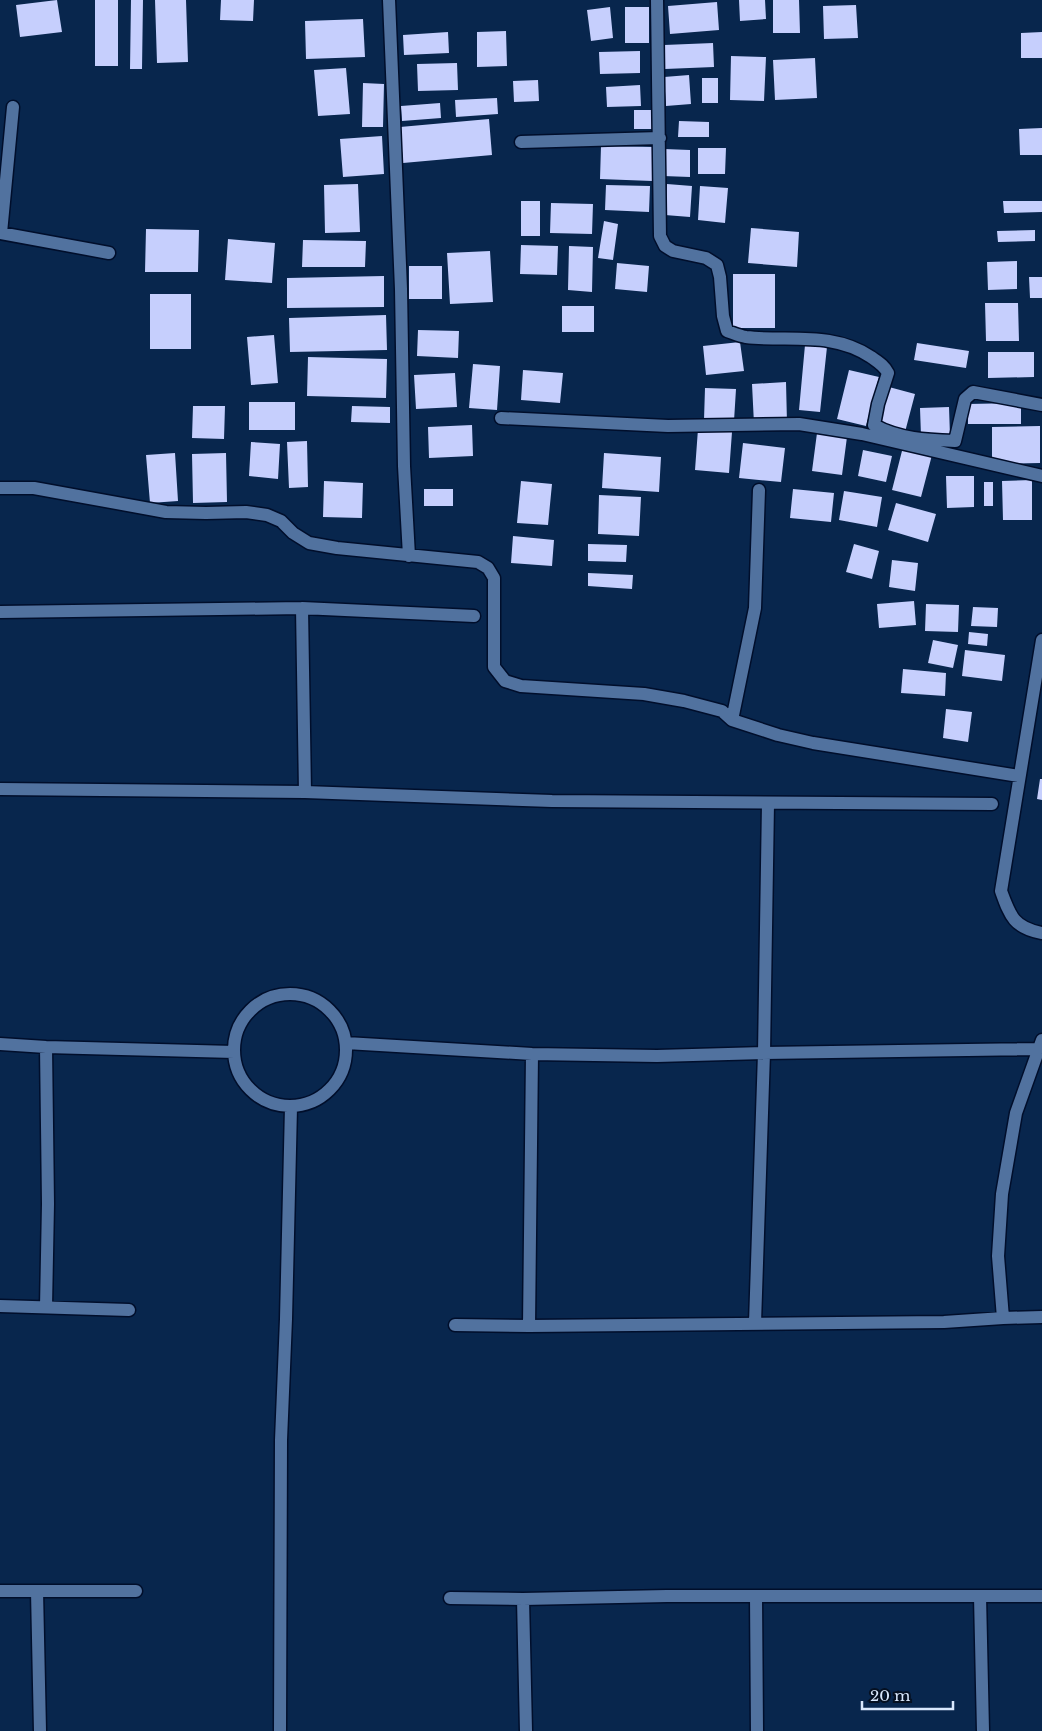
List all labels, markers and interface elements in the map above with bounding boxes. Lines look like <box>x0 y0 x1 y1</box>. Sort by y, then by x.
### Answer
scale bar <box>862 1678 953 1710</box>
text: 20 m <box>870 1686 910 1705</box>

